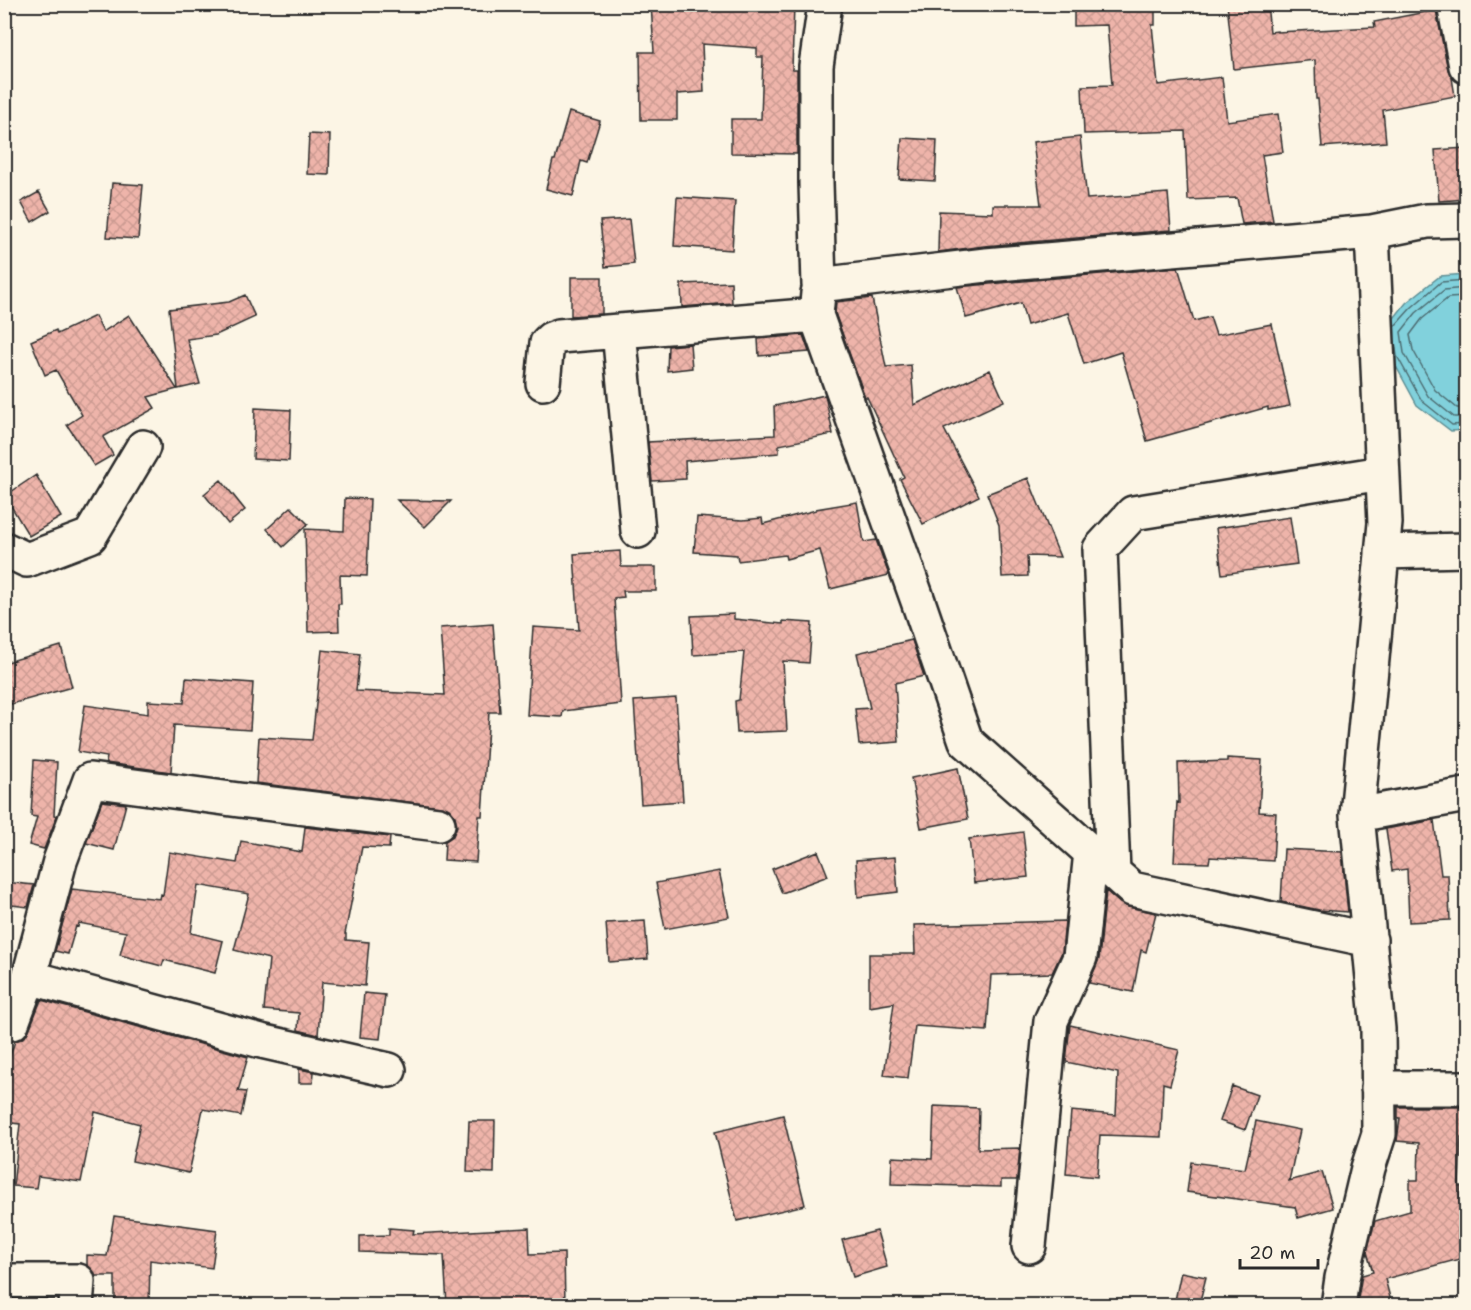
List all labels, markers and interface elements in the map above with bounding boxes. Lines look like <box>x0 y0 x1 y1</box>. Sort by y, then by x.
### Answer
scale bar <box>1240 1232 1318 1270</box>
text: 20 m <box>1249 1241 1295 1265</box>

